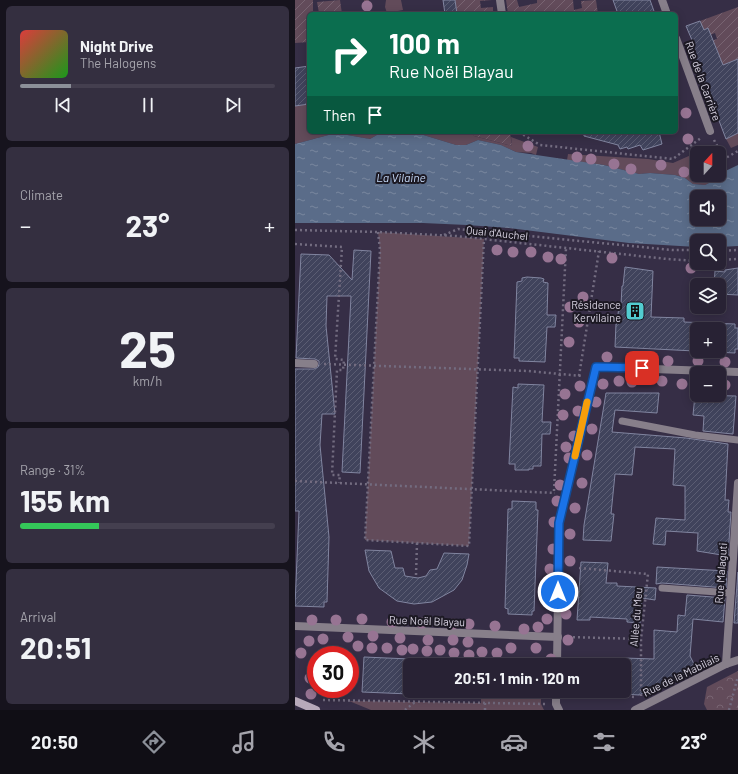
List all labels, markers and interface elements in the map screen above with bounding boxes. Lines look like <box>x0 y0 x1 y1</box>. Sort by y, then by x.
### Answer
text: 100 m <box>389 26 460 60</box>
icon: right <box>323 28 375 80</box>
text: Night Drive <box>80 37 153 55</box>
street label: Rue de la Carrière <box>683 39 724 123</box>
text: The Halogens <box>80 55 156 71</box>
text: Rue Noël Blayau <box>389 60 514 82</box>
icon: previous <box>52 94 74 116</box>
icon: pause <box>137 94 159 116</box>
icon: next <box>222 94 244 116</box>
icon: arrive <box>364 104 386 126</box>
text: Then <box>323 106 356 124</box>
north arrow <box>690 146 726 182</box>
map controls <box>690 146 726 402</box>
water label: La Vilaine <box>376 170 426 184</box>
text: Climate <box>20 187 63 203</box>
button: sound <box>690 190 726 226</box>
text: 23° <box>126 207 169 243</box>
text: − <box>20 212 31 238</box>
text: + <box>264 212 275 238</box>
street label: Quai d'Auchel <box>465 223 529 242</box>
button: search <box>690 234 726 270</box>
button: layers <box>690 278 726 314</box>
place label: Résidence Kervilaine <box>571 298 621 324</box>
building icon: Résidence Kervilaine <box>624 300 646 322</box>
text: 25 <box>119 316 176 378</box>
button: + <box>690 322 726 358</box>
pin <box>625 351 659 385</box>
icon: arrive <box>631 357 653 379</box>
button: − <box>690 366 726 402</box>
text: km/h <box>133 373 162 389</box>
text: Range · 31% <box>20 462 86 478</box>
text: 155 km <box>20 482 110 518</box>
street label: Rue Malaguti <box>712 542 729 604</box>
position arrow <box>537 571 579 613</box>
street label: Allée du Meu <box>626 587 645 647</box>
text: Arrival <box>20 609 56 625</box>
street label: Rue Noël Blayau <box>389 613 465 628</box>
text: 20:51 <box>20 629 91 665</box>
speed limit sign: 30 <box>307 646 359 698</box>
street label: Rue de la Mabilais <box>640 650 721 699</box>
text: 20:51 · 1 min · 120 m <box>454 669 580 687</box>
icon: directions <box>140 728 168 756</box>
icon: music <box>230 728 258 756</box>
icon: phone <box>320 728 348 756</box>
icon: climate <box>410 728 438 756</box>
icon: car <box>500 728 528 756</box>
icon: filters <box>590 728 618 756</box>
text: 20:50 <box>31 731 78 753</box>
text: 23° <box>681 731 707 753</box>

